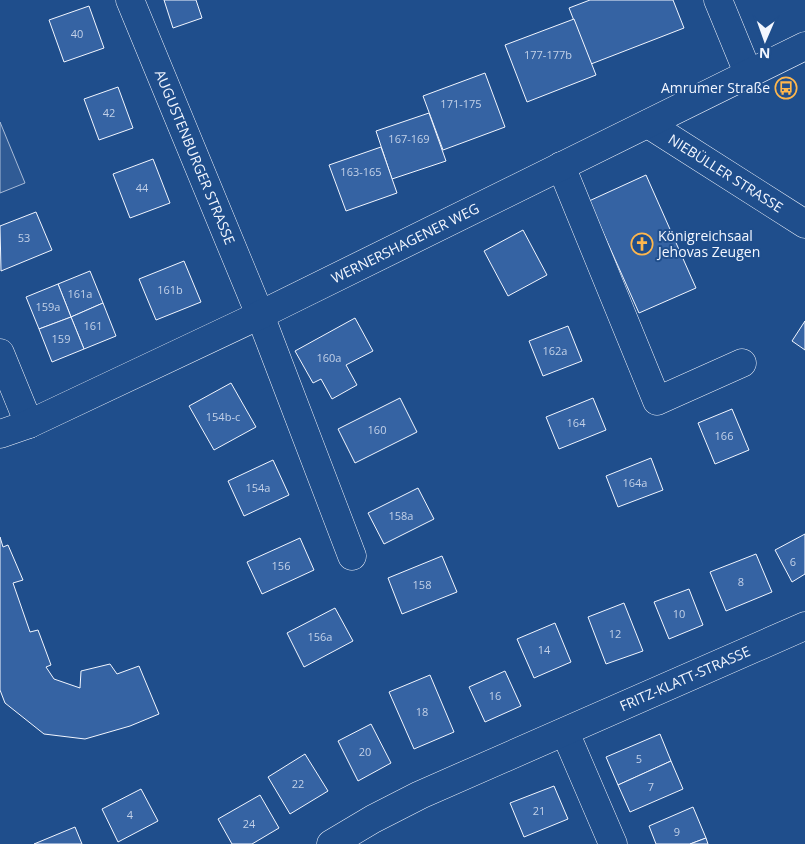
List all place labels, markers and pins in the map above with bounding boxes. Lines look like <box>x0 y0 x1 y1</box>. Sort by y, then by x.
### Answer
bus stop icon: Amrumer Straße <box>774 76 798 100</box>
place label: Amrumer Straße <box>661 78 770 97</box>
place label: Königreichsaal Jehovas Zeugen <box>656 226 760 261</box>
church icon: Königreichsaal Jehovas Zeugen <box>630 232 654 256</box>

